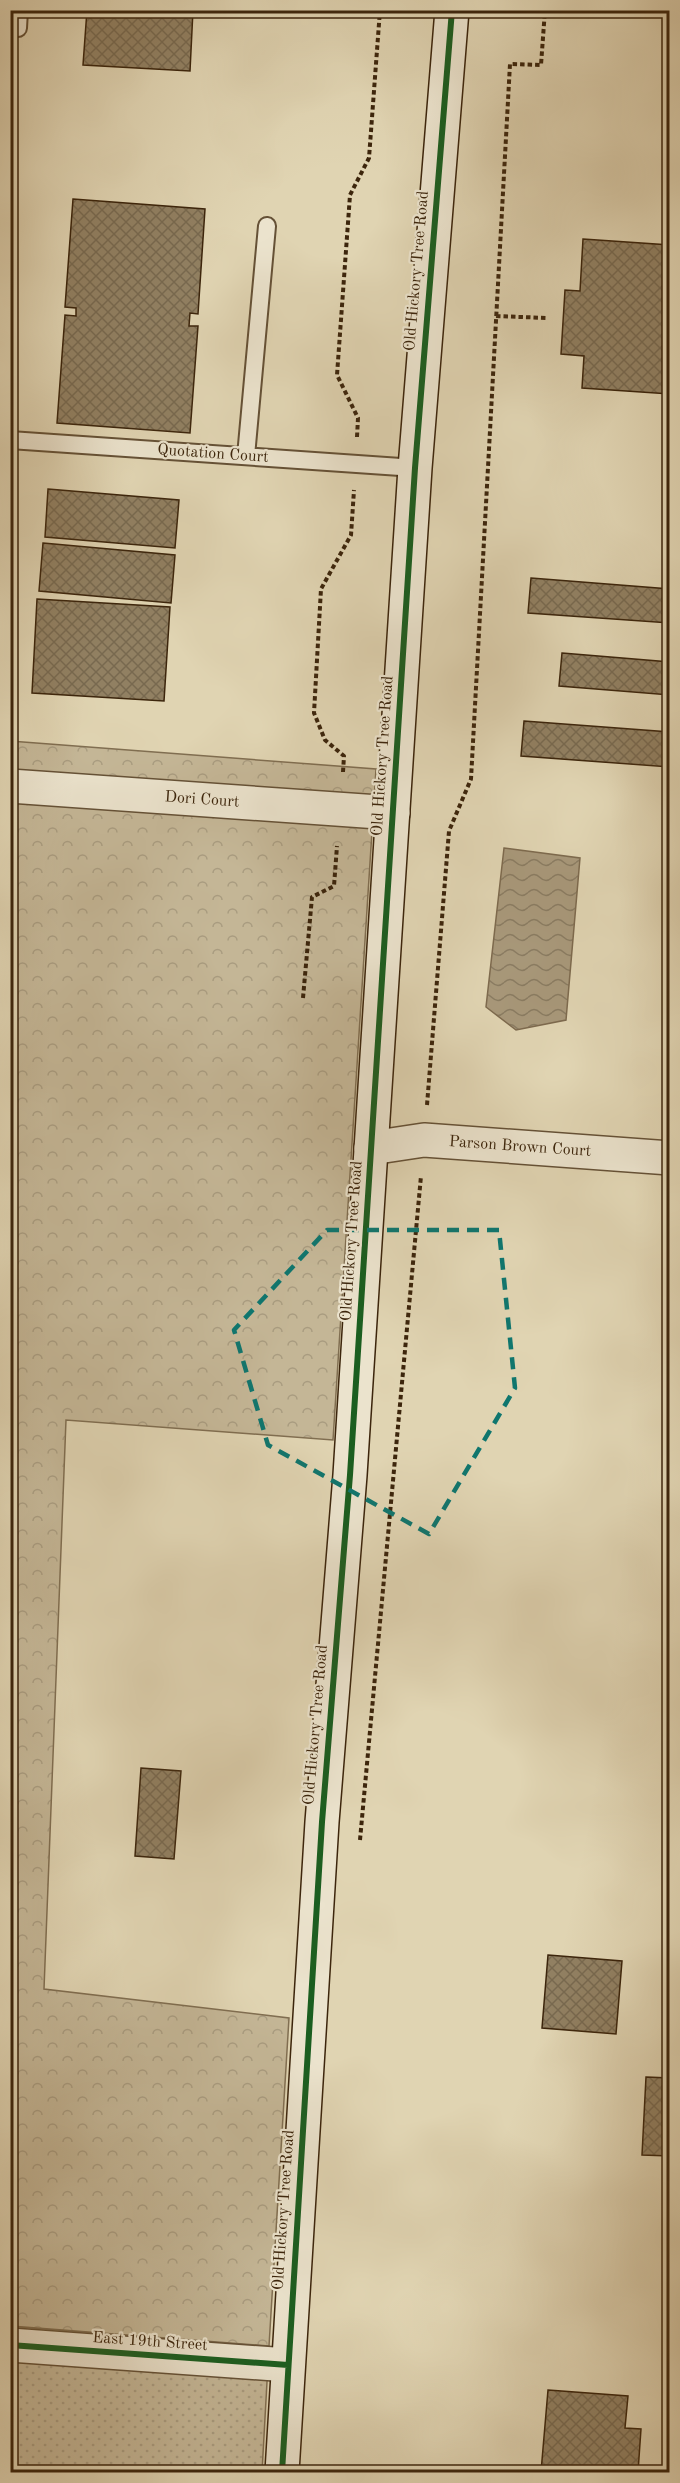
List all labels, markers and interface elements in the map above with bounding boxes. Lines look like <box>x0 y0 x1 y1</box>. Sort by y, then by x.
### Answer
street label: Old Hickory Tree Road <box>402 190 432 352</box>
street label: Quotation Court <box>157 442 270 466</box>
street label: Old Hickory Tree Road <box>369 675 397 837</box>
street label: Dori Court <box>164 789 240 811</box>
street label: Parson Brown Court <box>448 1134 592 1160</box>
street label: Old Hickory Tree Road <box>338 1160 366 1322</box>
street label: Old Hickory Tree Road <box>301 1644 331 1806</box>
street label: Old Hickory Tree Road <box>270 2129 298 2291</box>
street label: East 19th Street <box>92 2330 209 2354</box>

